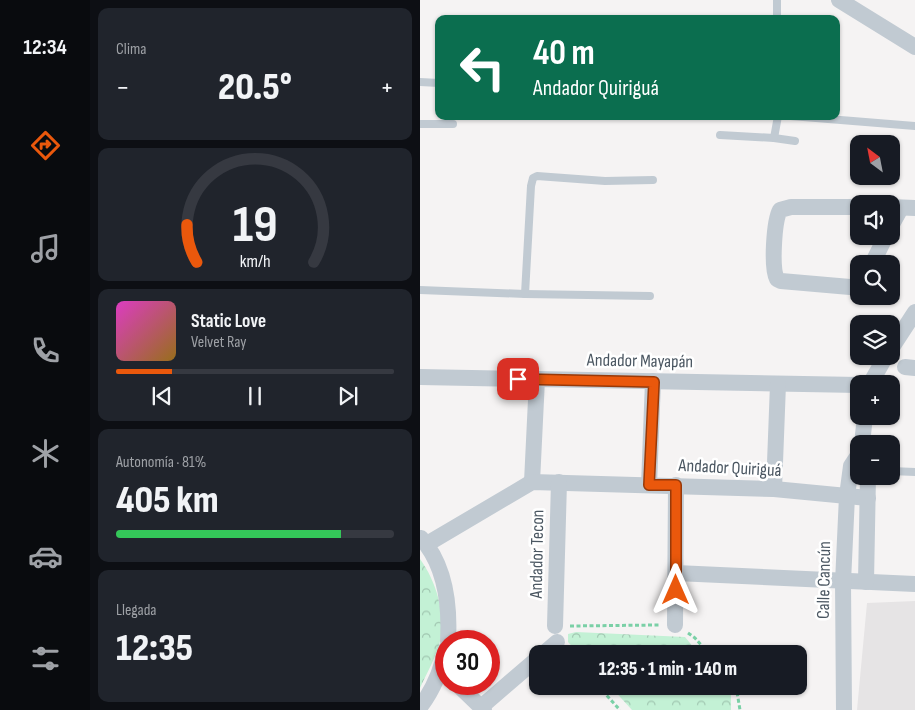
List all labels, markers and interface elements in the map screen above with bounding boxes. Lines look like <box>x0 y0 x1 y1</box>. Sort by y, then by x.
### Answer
text: 40 m <box>533 32 595 75</box>
text: 12:34 <box>23 34 67 61</box>
icon: left <box>450 35 515 100</box>
text: Clima <box>116 40 146 59</box>
text: 20.5° <box>218 65 292 110</box>
text: − <box>116 71 130 104</box>
text: + <box>380 71 394 104</box>
text: Andador Quiriguá <box>533 75 659 102</box>
icon: directions <box>28 128 63 163</box>
north arrow <box>850 135 900 185</box>
map controls <box>850 135 900 485</box>
text: 19 <box>232 194 278 257</box>
button: sound <box>850 195 900 245</box>
icon: music <box>28 231 63 266</box>
text: km/h <box>240 251 270 272</box>
button: search <box>850 255 900 305</box>
text: Static Love <box>191 310 266 333</box>
button: layers <box>850 315 900 365</box>
icon: phone <box>28 333 63 368</box>
text: Velvet Ray <box>191 333 246 352</box>
street label: Andador Mayapán <box>586 350 693 372</box>
pin <box>497 358 539 400</box>
icon: arrive <box>504 365 532 393</box>
button: + <box>850 375 900 425</box>
icon: previous <box>148 382 176 410</box>
icon: pause <box>241 382 269 410</box>
icon: next <box>334 382 362 410</box>
button: − <box>850 435 900 485</box>
icon: climate <box>28 436 63 471</box>
text: Autonomía · 81% <box>116 453 206 472</box>
street label: Andador Quiriguá <box>677 455 782 481</box>
text: 405 km <box>116 478 219 523</box>
street label: Andador Tecon <box>526 509 548 600</box>
icon: car <box>28 539 63 574</box>
street label: Calle Cancún <box>813 541 835 619</box>
position arrow <box>649 563 701 615</box>
text: Llegada <box>116 601 157 620</box>
text: 12:35 <box>116 626 193 671</box>
speed limit sign: 30 <box>435 630 500 695</box>
icon: filters <box>28 641 63 676</box>
text: 12:35 · 1 min · 140 m <box>599 658 737 681</box>

